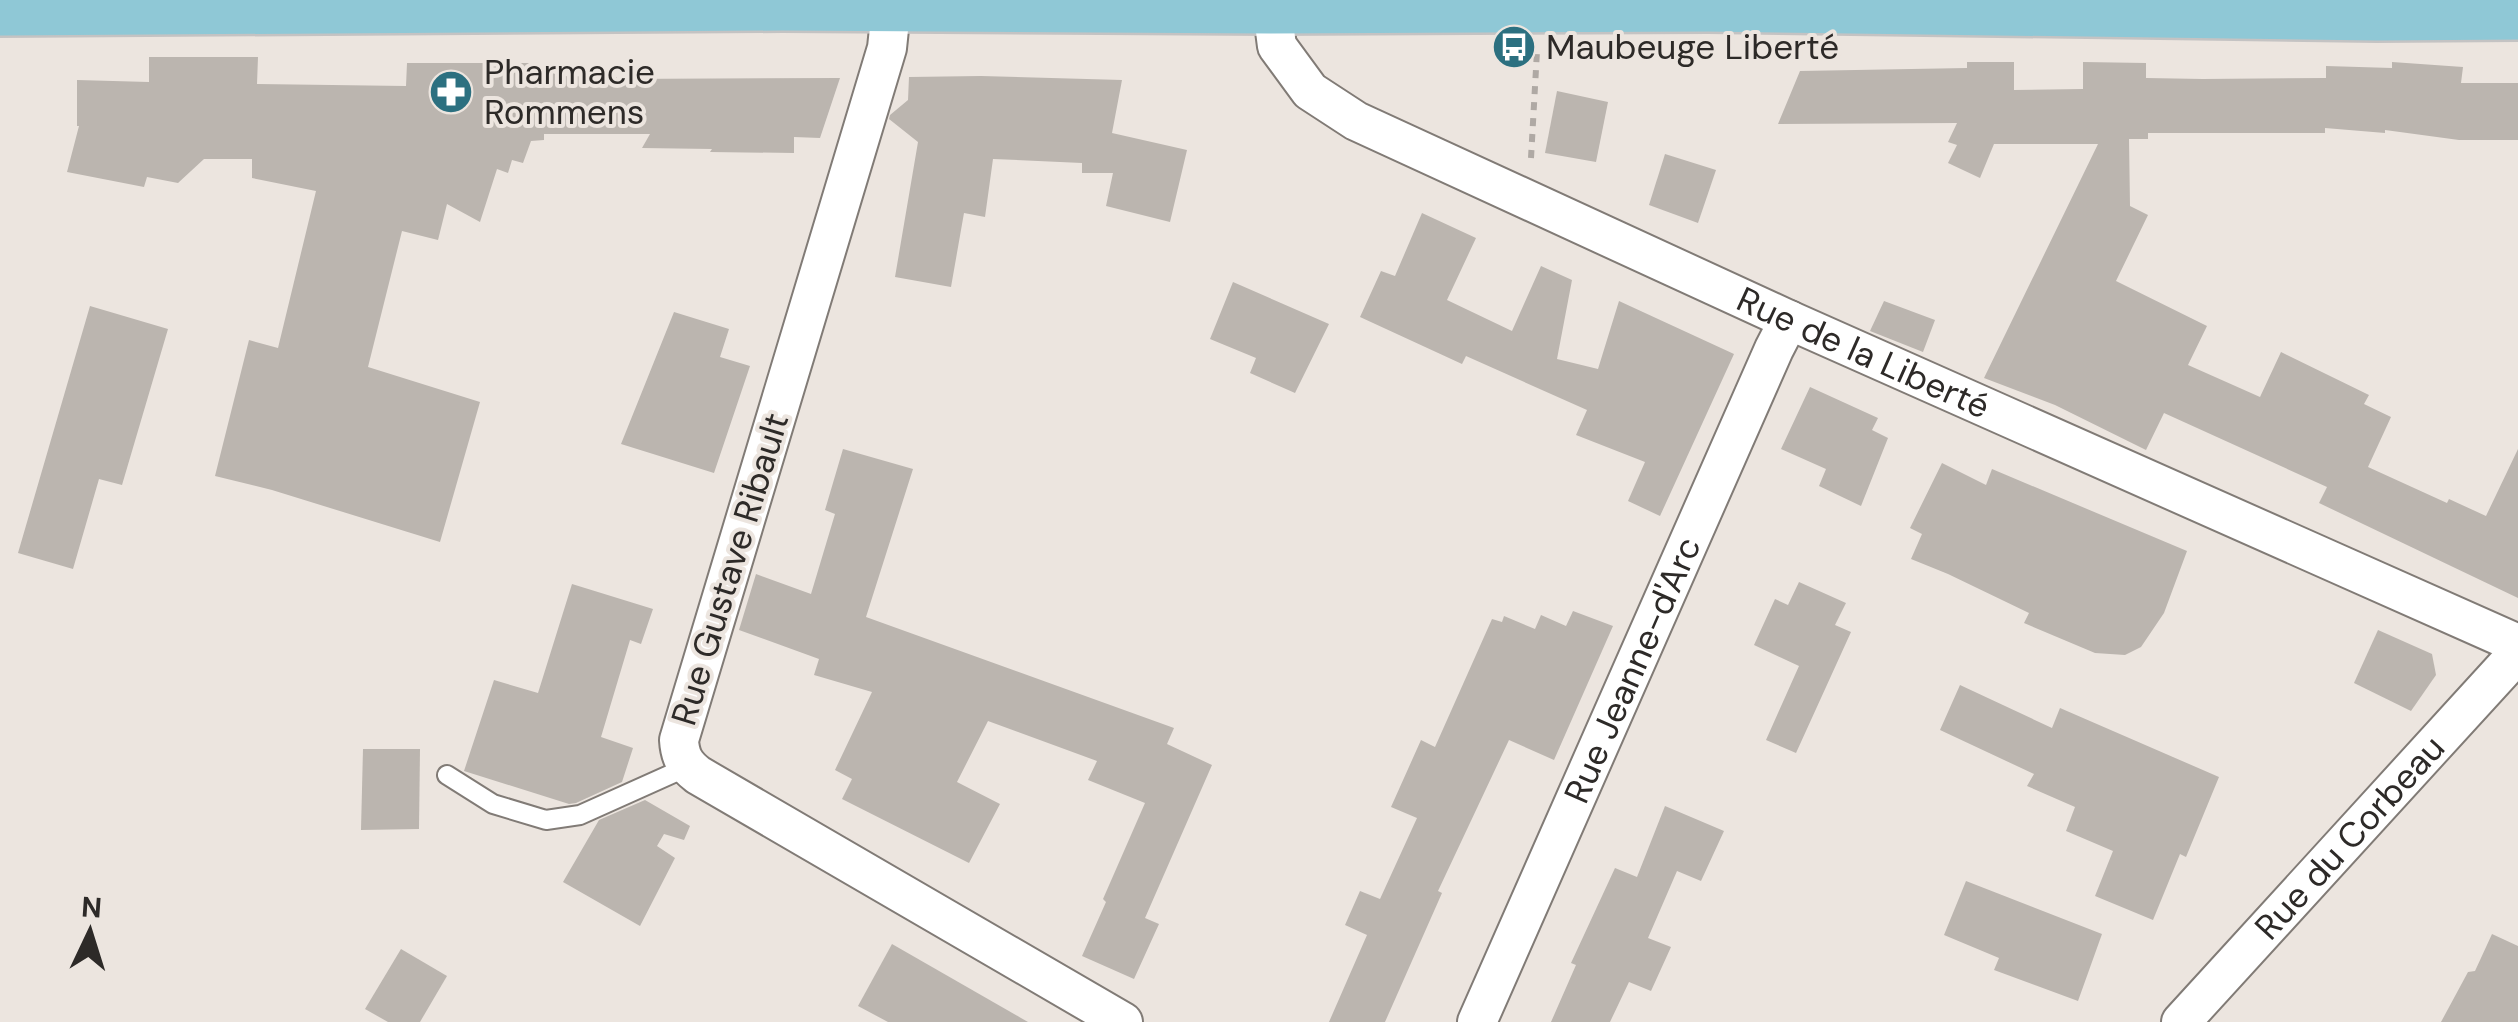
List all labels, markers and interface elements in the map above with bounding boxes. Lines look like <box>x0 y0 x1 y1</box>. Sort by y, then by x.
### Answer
bus stop icon: Maubeuge Liberté <box>1491 24 1537 70</box>
place label: Maubeuge Liberté <box>1546 24 1839 70</box>
place label: Pharmacie Rommens <box>484 49 655 135</box>
pharmacy icon: Pharmacie Rommens <box>428 69 474 115</box>
street label: Rue de la Liberté <box>1730 276 1997 429</box>
street label: Rue Gustave Ribault <box>661 407 799 731</box>
street label: Rue Jeanne-d'Arc <box>1554 529 1711 810</box>
street label: Rue du Corbeau <box>2245 725 2455 949</box>
north arrow <box>40 882 140 982</box>
text: N <box>80 888 103 927</box>

